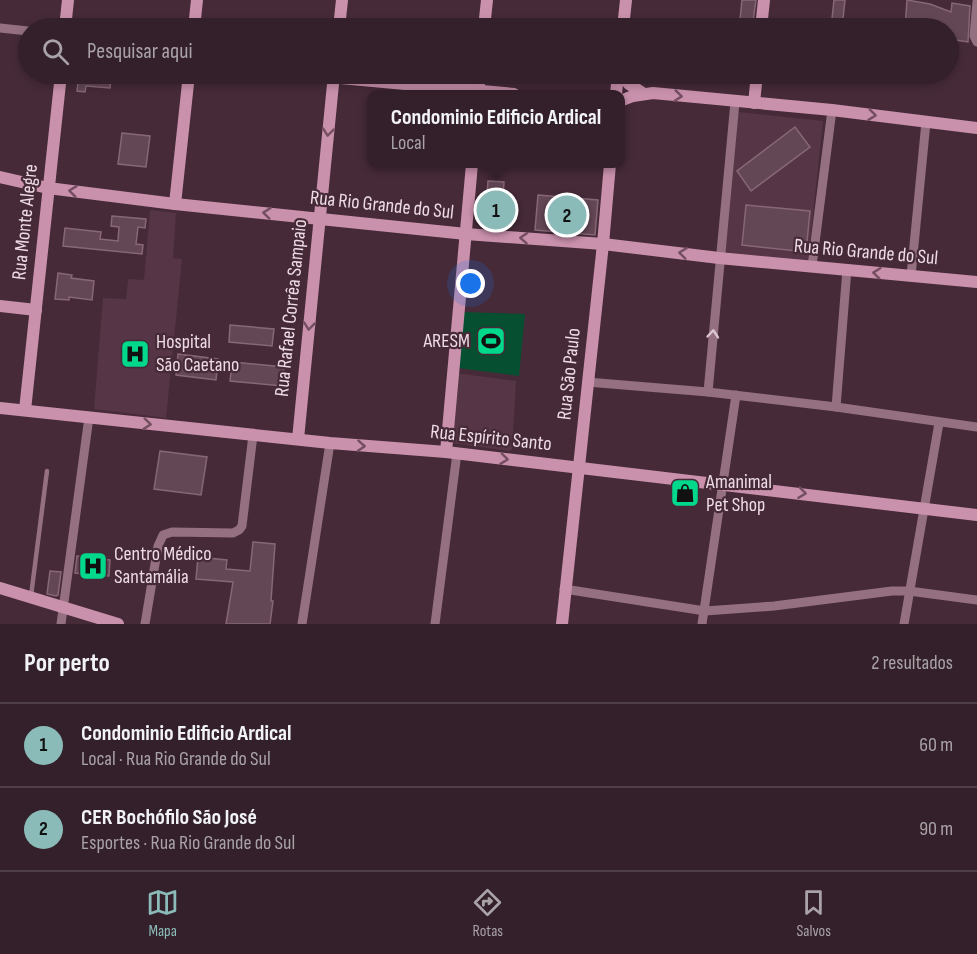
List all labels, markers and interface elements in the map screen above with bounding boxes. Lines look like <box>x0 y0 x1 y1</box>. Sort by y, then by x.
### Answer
search box <box>18 18 959 84</box>
icon: search <box>39 35 72 68</box>
text: Pesquisar aqui <box>87 38 192 65</box>
one-way arrow <box>673 89 682 102</box>
popup <box>367 90 625 168</box>
text: Condominio Edificio Ardical <box>391 104 601 131</box>
one-way arrow <box>867 108 876 121</box>
one-way arrow <box>322 127 335 136</box>
text: Local <box>391 131 425 155</box>
street label: Rua Monte Alegre <box>7 163 43 281</box>
one-way arrow <box>69 186 78 198</box>
street label: Rua Rio Grande do Sul <box>309 186 455 224</box>
pin: 1 <box>476 188 516 232</box>
pin: 2 <box>548 192 586 238</box>
one-way arrow <box>263 207 272 220</box>
street label: Rua Rafael Corrêa Sampaio <box>270 218 312 398</box>
one-way arrow <box>519 232 528 245</box>
street label: Rua Rio Grande do Sul <box>793 234 939 270</box>
one-way arrow <box>678 247 687 260</box>
one-way arrow <box>872 267 881 279</box>
your location <box>456 269 485 298</box>
one-way arrow <box>303 321 316 330</box>
sports icon: ARESM <box>475 325 507 357</box>
street label: Rua São Paulo <box>552 327 586 421</box>
place label: ARESM <box>423 329 470 353</box>
one-way arrow <box>706 329 719 338</box>
place label: Hospital São Caetano <box>156 330 239 377</box>
hospital icon: Hospital São Caetano <box>119 338 151 370</box>
one-way arrow <box>142 417 151 429</box>
street label: Rua Espírito Santo <box>429 420 553 456</box>
one-way arrow <box>357 439 366 452</box>
one-way arrow <box>499 452 509 465</box>
place label: Amanimal Pet Shop <box>705 470 772 517</box>
shop icon: Amanimal Pet Shop <box>669 477 701 509</box>
one-way arrow <box>797 486 807 499</box>
place label: Centro Médico Santamália <box>114 542 211 589</box>
hospital icon: Centro Médico Santamália <box>77 550 109 582</box>
text: Por perto <box>24 648 110 679</box>
text: 2 resultados <box>871 651 953 675</box>
text: Condominio Edificio Ardical <box>81 720 291 747</box>
text: 1 <box>40 733 47 757</box>
text: 60 m <box>919 733 953 757</box>
text: Local · Rua Rio Grande do Sul <box>81 747 271 771</box>
text: CER Bochófilo São José <box>81 804 257 831</box>
text: 2 <box>39 817 48 841</box>
text: 90 m <box>919 817 953 841</box>
text: Esportes · Rua Rio Grande do Sul <box>81 831 295 855</box>
tab: Mapa <box>146 886 179 941</box>
tab: Rotas <box>471 886 504 941</box>
tab: Salvos <box>796 886 831 941</box>

